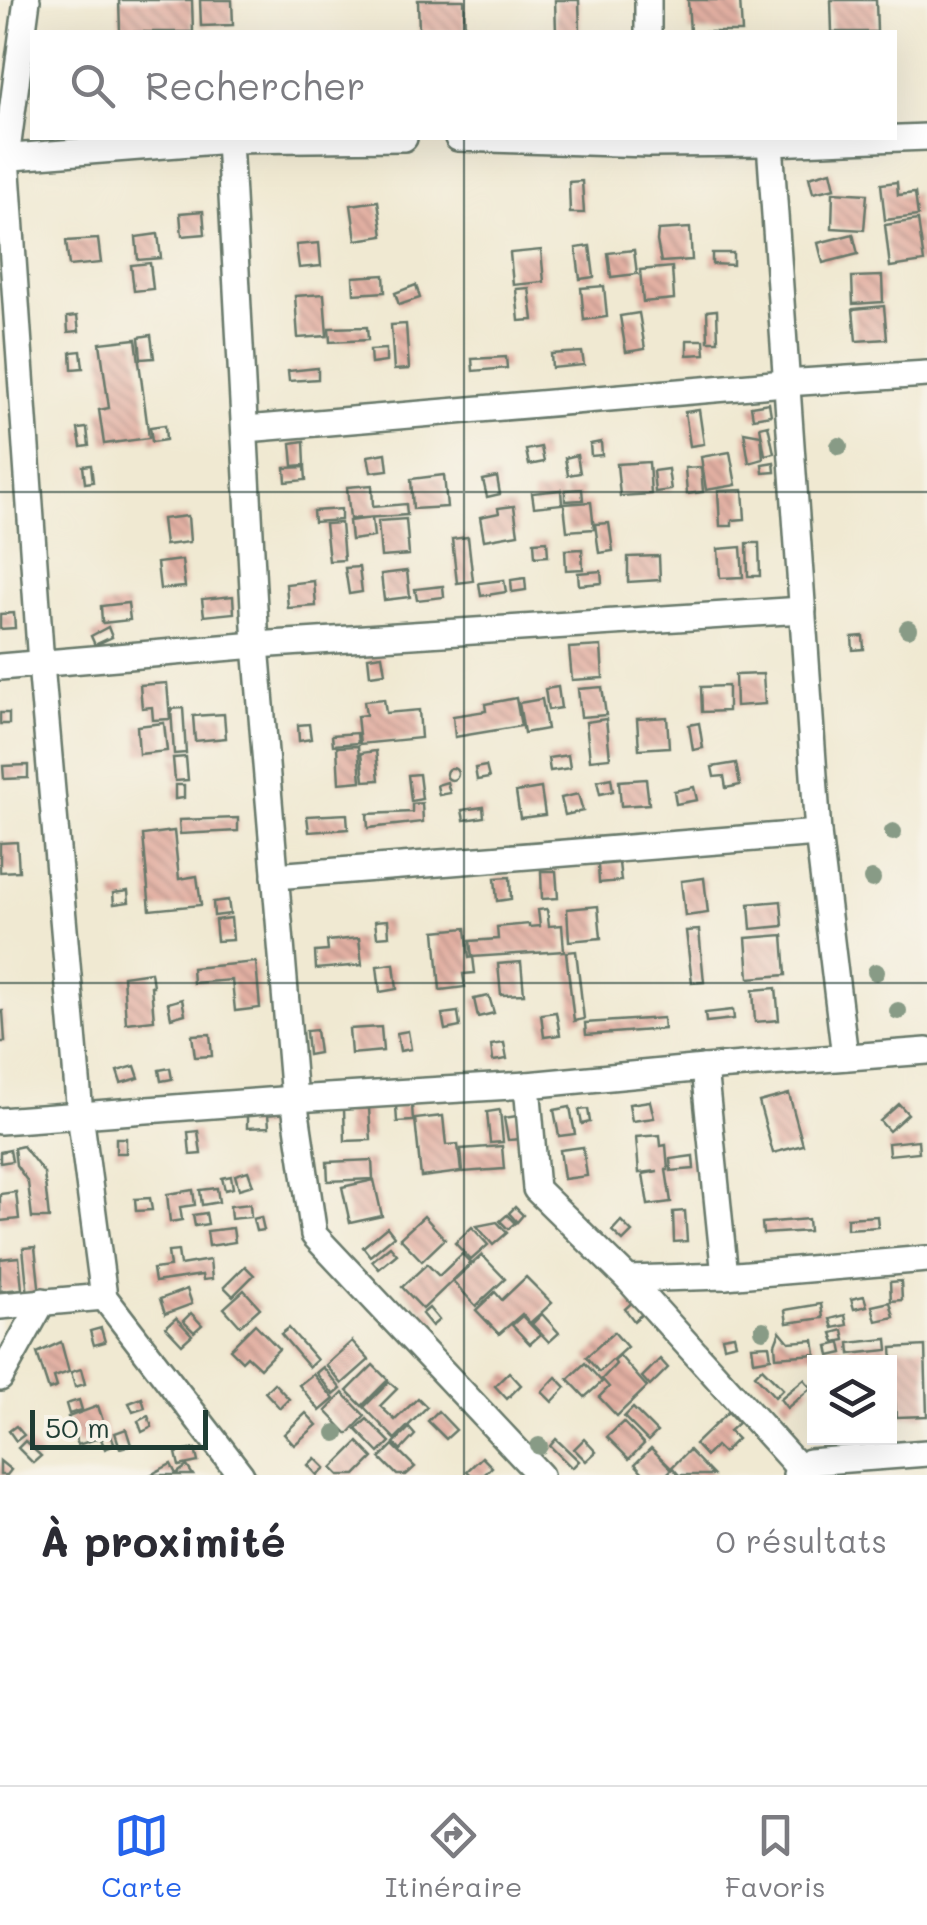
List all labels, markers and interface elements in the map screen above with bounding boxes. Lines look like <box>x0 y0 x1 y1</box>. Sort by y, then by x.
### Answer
search box <box>30 30 897 140</box>
icon: search <box>65 58 120 113</box>
text: Rechercher <box>145 60 366 110</box>
map controls <box>807 1355 897 1445</box>
button: layers <box>807 1355 897 1445</box>
scale bar <box>30 1405 208 1450</box>
text: 50 m <box>45 1409 110 1445</box>
text: À proximité <box>40 1513 286 1568</box>
text: 0 résultats <box>716 1519 887 1561</box>
tab: Carte <box>101 1808 182 1904</box>
tab: Itinéraire <box>385 1808 522 1904</box>
tab: Favoris <box>725 1808 826 1904</box>

